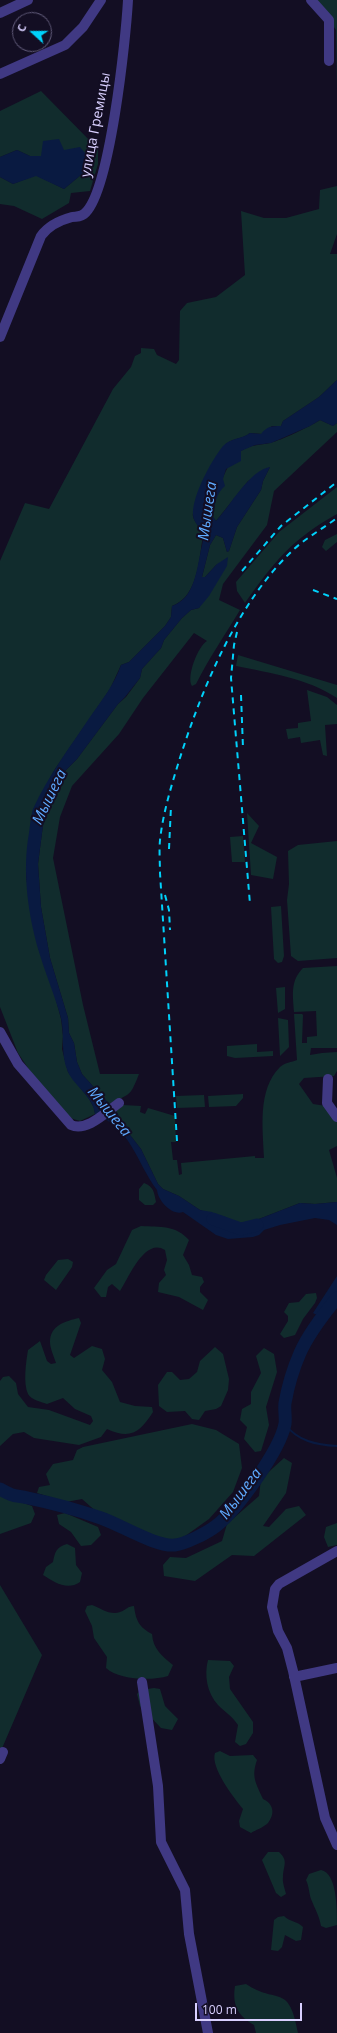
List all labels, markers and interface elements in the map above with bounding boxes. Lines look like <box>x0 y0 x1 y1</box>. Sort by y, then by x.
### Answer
north arrow <box>12 12 52 52</box>
text: С <box>13 22 30 34</box>
street label: улица Гремицы <box>78 71 114 179</box>
water label: Мышега <box>195 480 221 542</box>
water label: Мышега <box>29 766 71 828</box>
water label: Мышега <box>83 1083 135 1141</box>
water label: Мышега <box>216 1465 266 1523</box>
scale bar <box>197 1995 304 2021</box>
text: 100 m <box>202 2001 237 2018</box>

